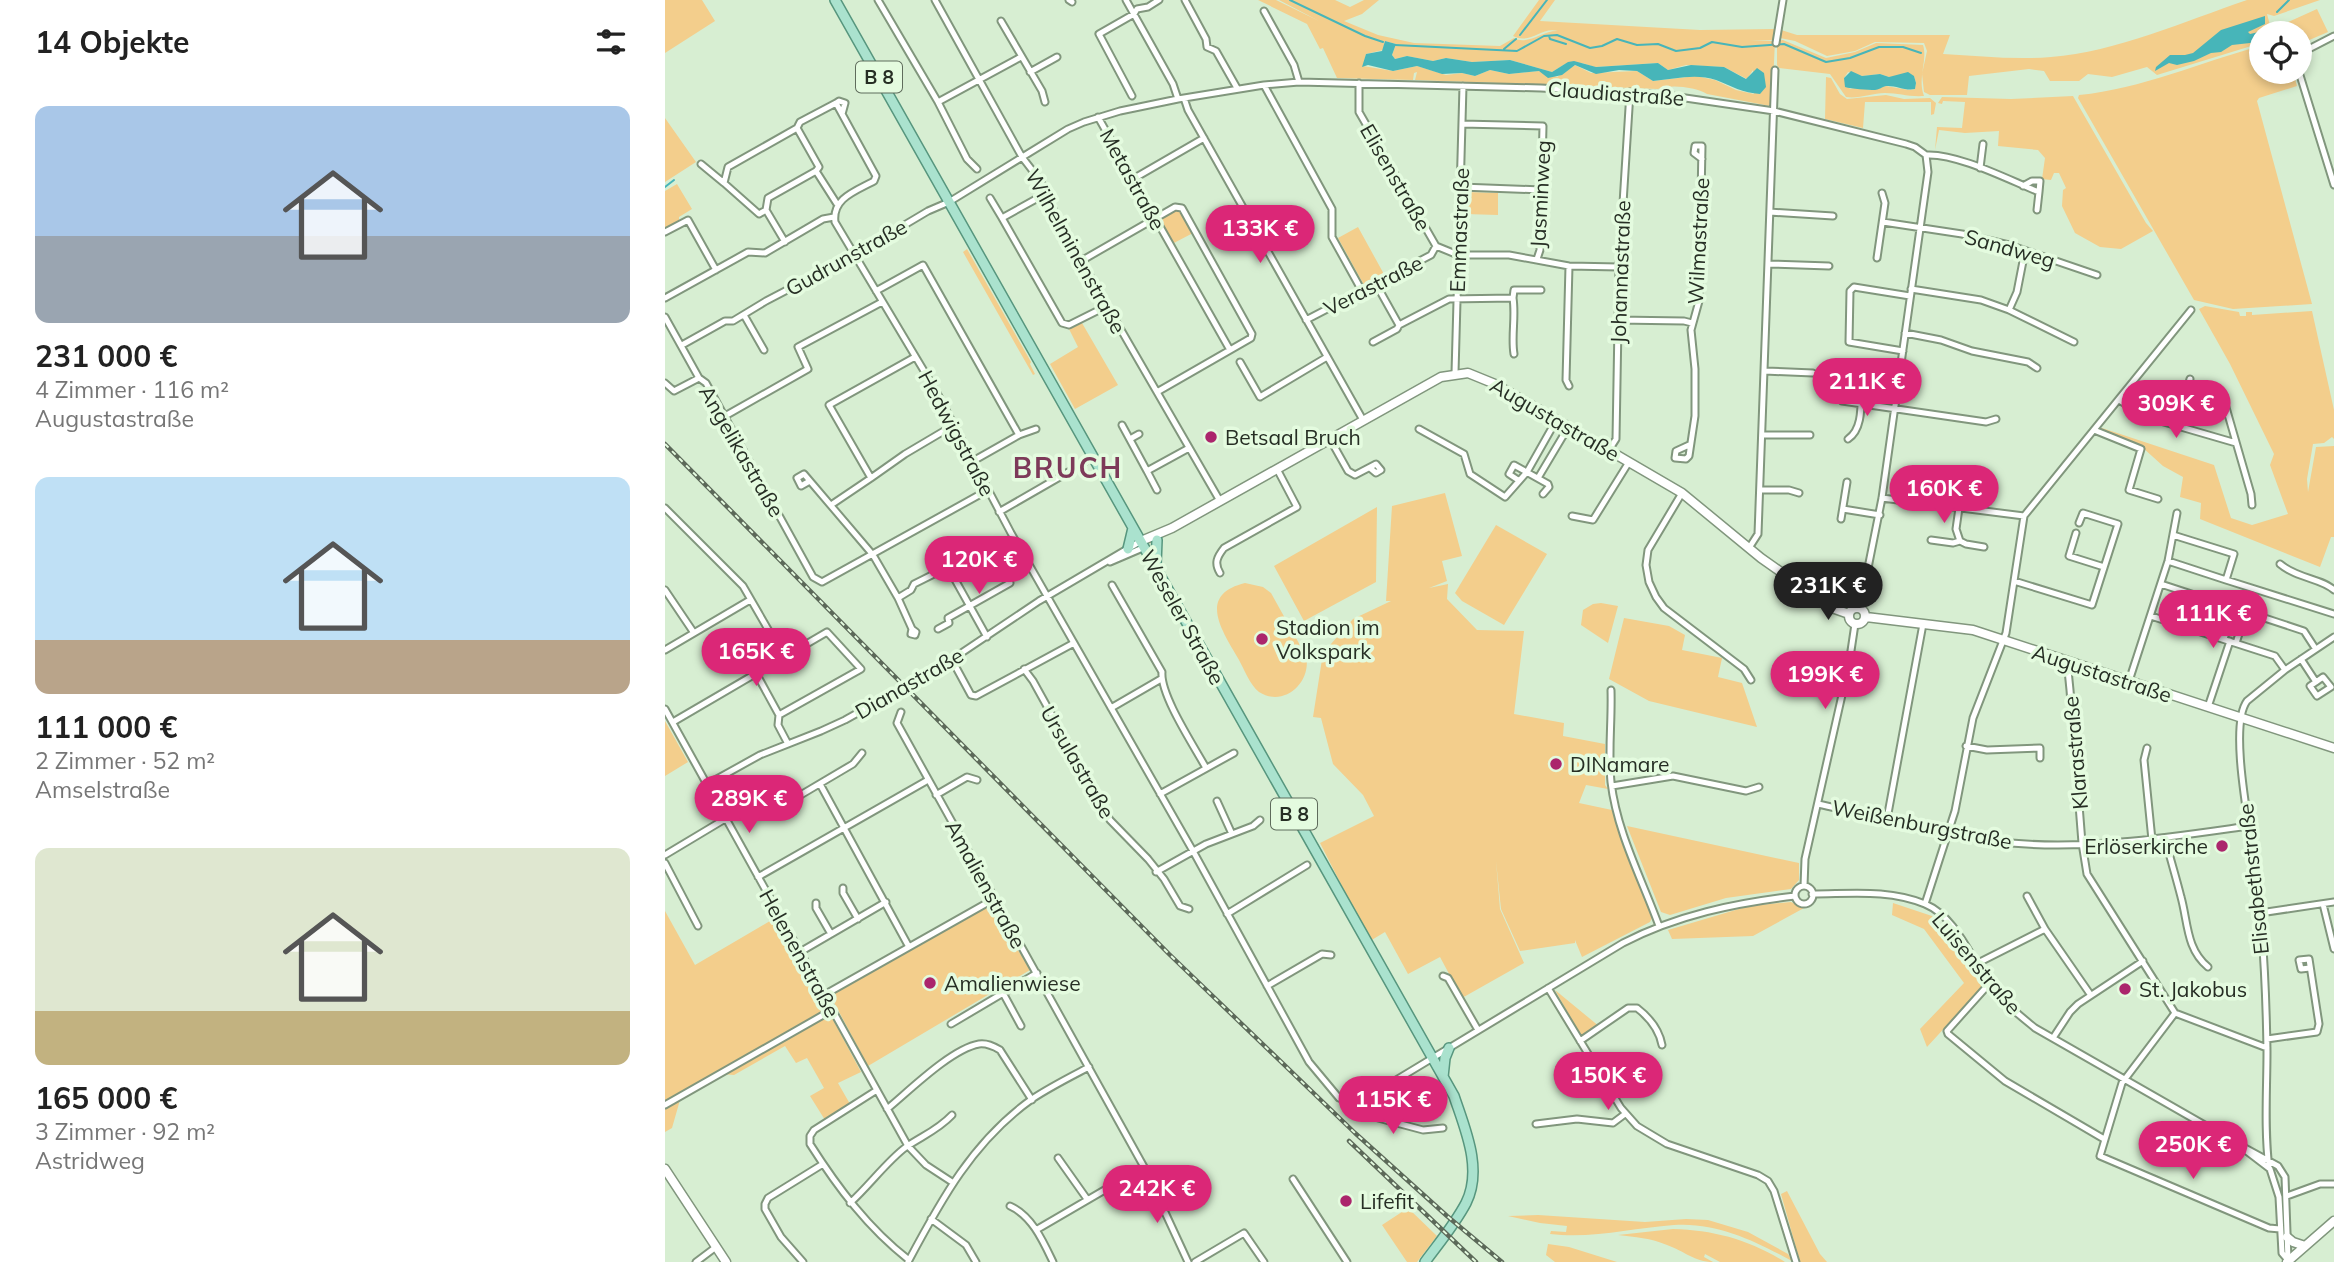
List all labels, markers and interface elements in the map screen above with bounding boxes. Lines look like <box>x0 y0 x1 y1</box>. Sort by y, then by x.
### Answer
map controls <box>2249 21 2312 84</box>
button: locate <box>2249 21 2312 84</box>
text: 14 Objekte <box>35 23 189 61</box>
icon: filters <box>592 23 630 61</box>
road number: B 8 <box>856 61 902 92</box>
street label: Claudiastraße <box>1547 75 1685 111</box>
street label: Elisenstraße <box>1355 119 1437 235</box>
street label: Metastraße <box>1095 124 1171 234</box>
street label: Jasminweg <box>1524 140 1556 248</box>
icon: home <box>270 152 396 278</box>
street label: Wilhelminenstraße <box>1020 164 1132 338</box>
street label: Emmastraße <box>1444 167 1474 293</box>
street label: Wilmastraße <box>1682 177 1714 305</box>
street label: Johannastraße <box>1605 200 1635 344</box>
pin: 133K € <box>1203 205 1317 265</box>
street label: Gudrunstraße <box>781 213 911 301</box>
text: 133K € <box>1222 213 1298 242</box>
street label: Sandweg <box>1962 223 2058 273</box>
street label: Verastraße <box>1319 249 1427 321</box>
text: 231 000 € <box>35 337 177 375</box>
pin: 211K € <box>1810 358 1924 418</box>
street label: Hedwigstraße <box>913 366 1001 500</box>
text: 211K € <box>1829 366 1905 395</box>
street label: Augustastraße <box>1486 371 1624 467</box>
text: 4 Zimmer · 116 m² <box>35 375 229 404</box>
pin: 309K € <box>2119 380 2233 440</box>
street label: Angelikastraße <box>694 381 790 521</box>
text: 309K € <box>2138 388 2214 417</box>
text: Augustastraße <box>35 404 194 433</box>
place label: Betsaal Bruch <box>1225 424 1361 450</box>
marker: Betsaal Bruch <box>1203 429 1219 445</box>
district label: BRUCH <box>1013 450 1123 485</box>
pin: 160K € <box>1887 466 2001 525</box>
text: 160K € <box>1906 473 1982 502</box>
icon: home <box>270 523 396 649</box>
pin: 120K € <box>922 536 1036 596</box>
text: 120K € <box>941 544 1017 573</box>
street label: Weseler Straße <box>1135 545 1231 689</box>
pin: 231K € <box>1771 562 1885 622</box>
text: 231K € <box>1790 570 1866 599</box>
pin: 111K € <box>2156 590 2270 650</box>
text: 111K € <box>2175 598 2251 627</box>
place label: Stadion im Volkspark <box>1276 614 1380 664</box>
pin: 165K € <box>699 628 813 688</box>
marker: Stadion im Volkspark <box>1254 631 1270 647</box>
text: 165K € <box>718 636 794 665</box>
street label: Augustastraße <box>2029 638 2175 708</box>
street label: Dianastraße <box>850 642 968 724</box>
pin: 199K € <box>1768 652 1882 711</box>
text: 199K € <box>1787 659 1863 688</box>
street label: Klarastraße <box>2057 695 2093 811</box>
street label: Ursulastraße <box>1035 701 1121 823</box>
text: 111 000 € <box>35 708 177 746</box>
text: 2 Zimmer · 52 m² <box>35 746 215 775</box>
place label: DINamare <box>1570 751 1669 777</box>
marker: DINamare <box>1548 756 1564 772</box>
text: Amselstraße <box>35 775 170 804</box>
pin: 289K € <box>692 776 806 835</box>
text: 289K € <box>711 783 787 812</box>
street label: Weißenburgstraße <box>1830 794 2014 854</box>
road number: B 8 <box>1271 799 1317 830</box>
street label: Elisabethstraße <box>2232 802 2274 956</box>
street label: Amalienstraße <box>940 815 1032 953</box>
place label: Erlöserkirche <box>2084 833 2208 859</box>
marker: Erlöserkirche <box>2214 838 2230 854</box>
street label: Helenenstraße <box>754 884 846 1022</box>
icon: home <box>270 894 396 1020</box>
street label: Luisenstraße <box>1927 907 2027 1019</box>
place label: Amalienwiese <box>944 970 1081 996</box>
marker: Amalienwiese <box>922 975 938 991</box>
place label: St. Jakobus <box>2139 976 2247 1002</box>
marker: St. Jakobus <box>2117 981 2133 997</box>
pin: 150K € <box>1551 1052 1665 1112</box>
text: 150K € <box>1570 1060 1646 1089</box>
pin: 115K € <box>1336 1076 1450 1136</box>
text: 165 000 € <box>35 1079 177 1117</box>
text: 115K € <box>1355 1084 1431 1113</box>
text: 3 Zimmer · 92 m² <box>35 1117 215 1146</box>
pin: 250K € <box>2136 1122 2250 1181</box>
text: 250K € <box>2155 1129 2231 1158</box>
text: Astridweg <box>35 1146 145 1175</box>
pin: 242K € <box>1100 1166 1214 1225</box>
text: 242K € <box>1119 1173 1195 1202</box>
place label: Lifefit <box>1360 1188 1414 1214</box>
marker: Lifefit <box>1338 1193 1354 1209</box>

